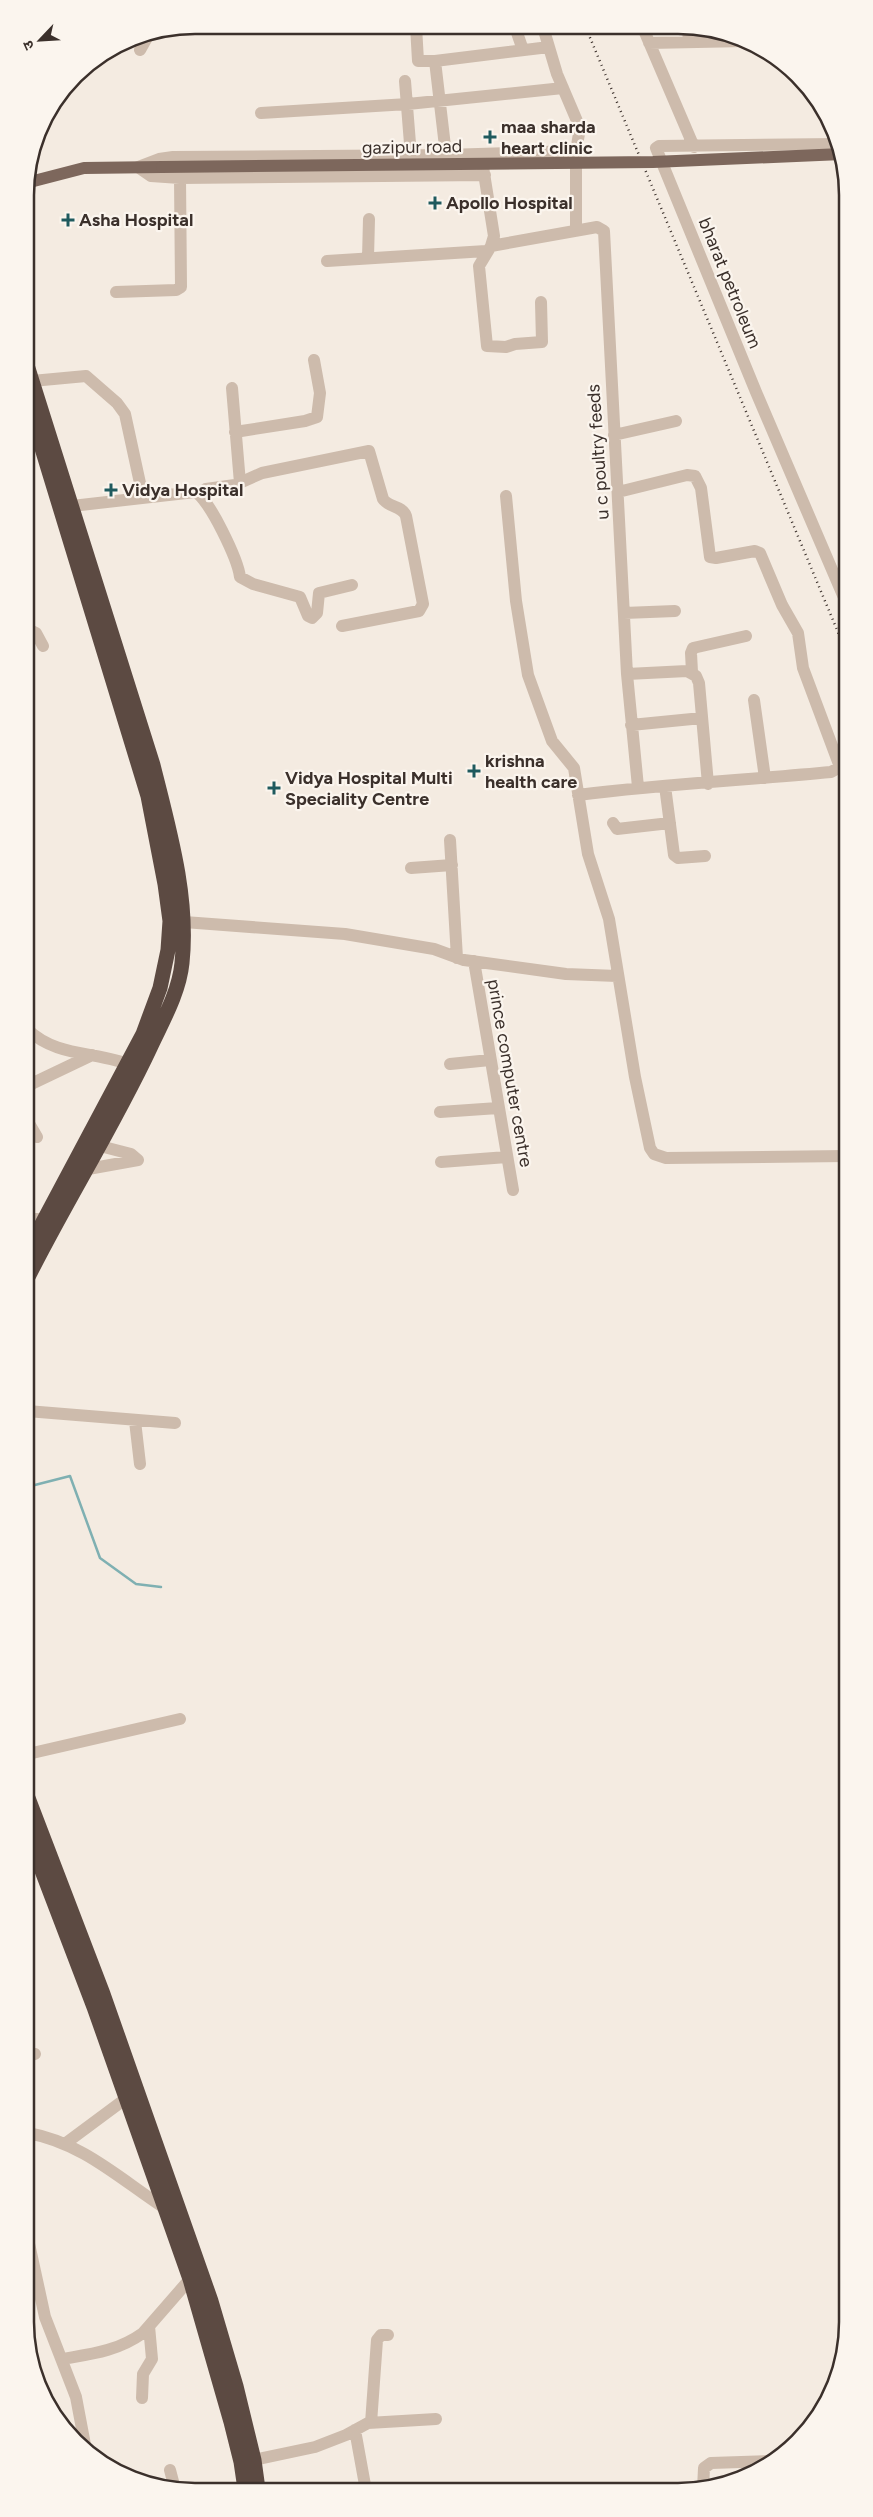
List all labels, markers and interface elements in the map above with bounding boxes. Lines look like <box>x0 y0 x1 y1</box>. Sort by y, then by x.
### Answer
north arrow <box>15 15 65 65</box>
text: उ <box>19 37 38 53</box>
place label: maa sharda heart clinic <box>501 116 596 159</box>
marker: maa sharda heart clinic <box>483 130 497 144</box>
street label: gazipur road <box>362 135 462 159</box>
place label: Apollo Hospital <box>446 192 573 214</box>
marker: Apollo Hospital <box>428 196 442 210</box>
place label: Asha Hospital <box>79 209 193 231</box>
marker: Asha Hospital <box>61 213 75 227</box>
street label: bharat petroleum <box>694 214 766 352</box>
street label: u c poultry feeds <box>582 384 614 520</box>
place label: Vidya Hospital <box>122 479 243 501</box>
marker: Vidya Hospital <box>104 483 118 497</box>
place label: krishna health care <box>485 750 577 793</box>
marker: krishna health care <box>467 764 481 778</box>
place label: Vidya Hospital Multi Speciality Centre <box>285 767 453 810</box>
marker: Vidya Hospital Multi Speciality Centre <box>267 781 281 795</box>
street label: prince computer centre <box>483 977 537 1169</box>

